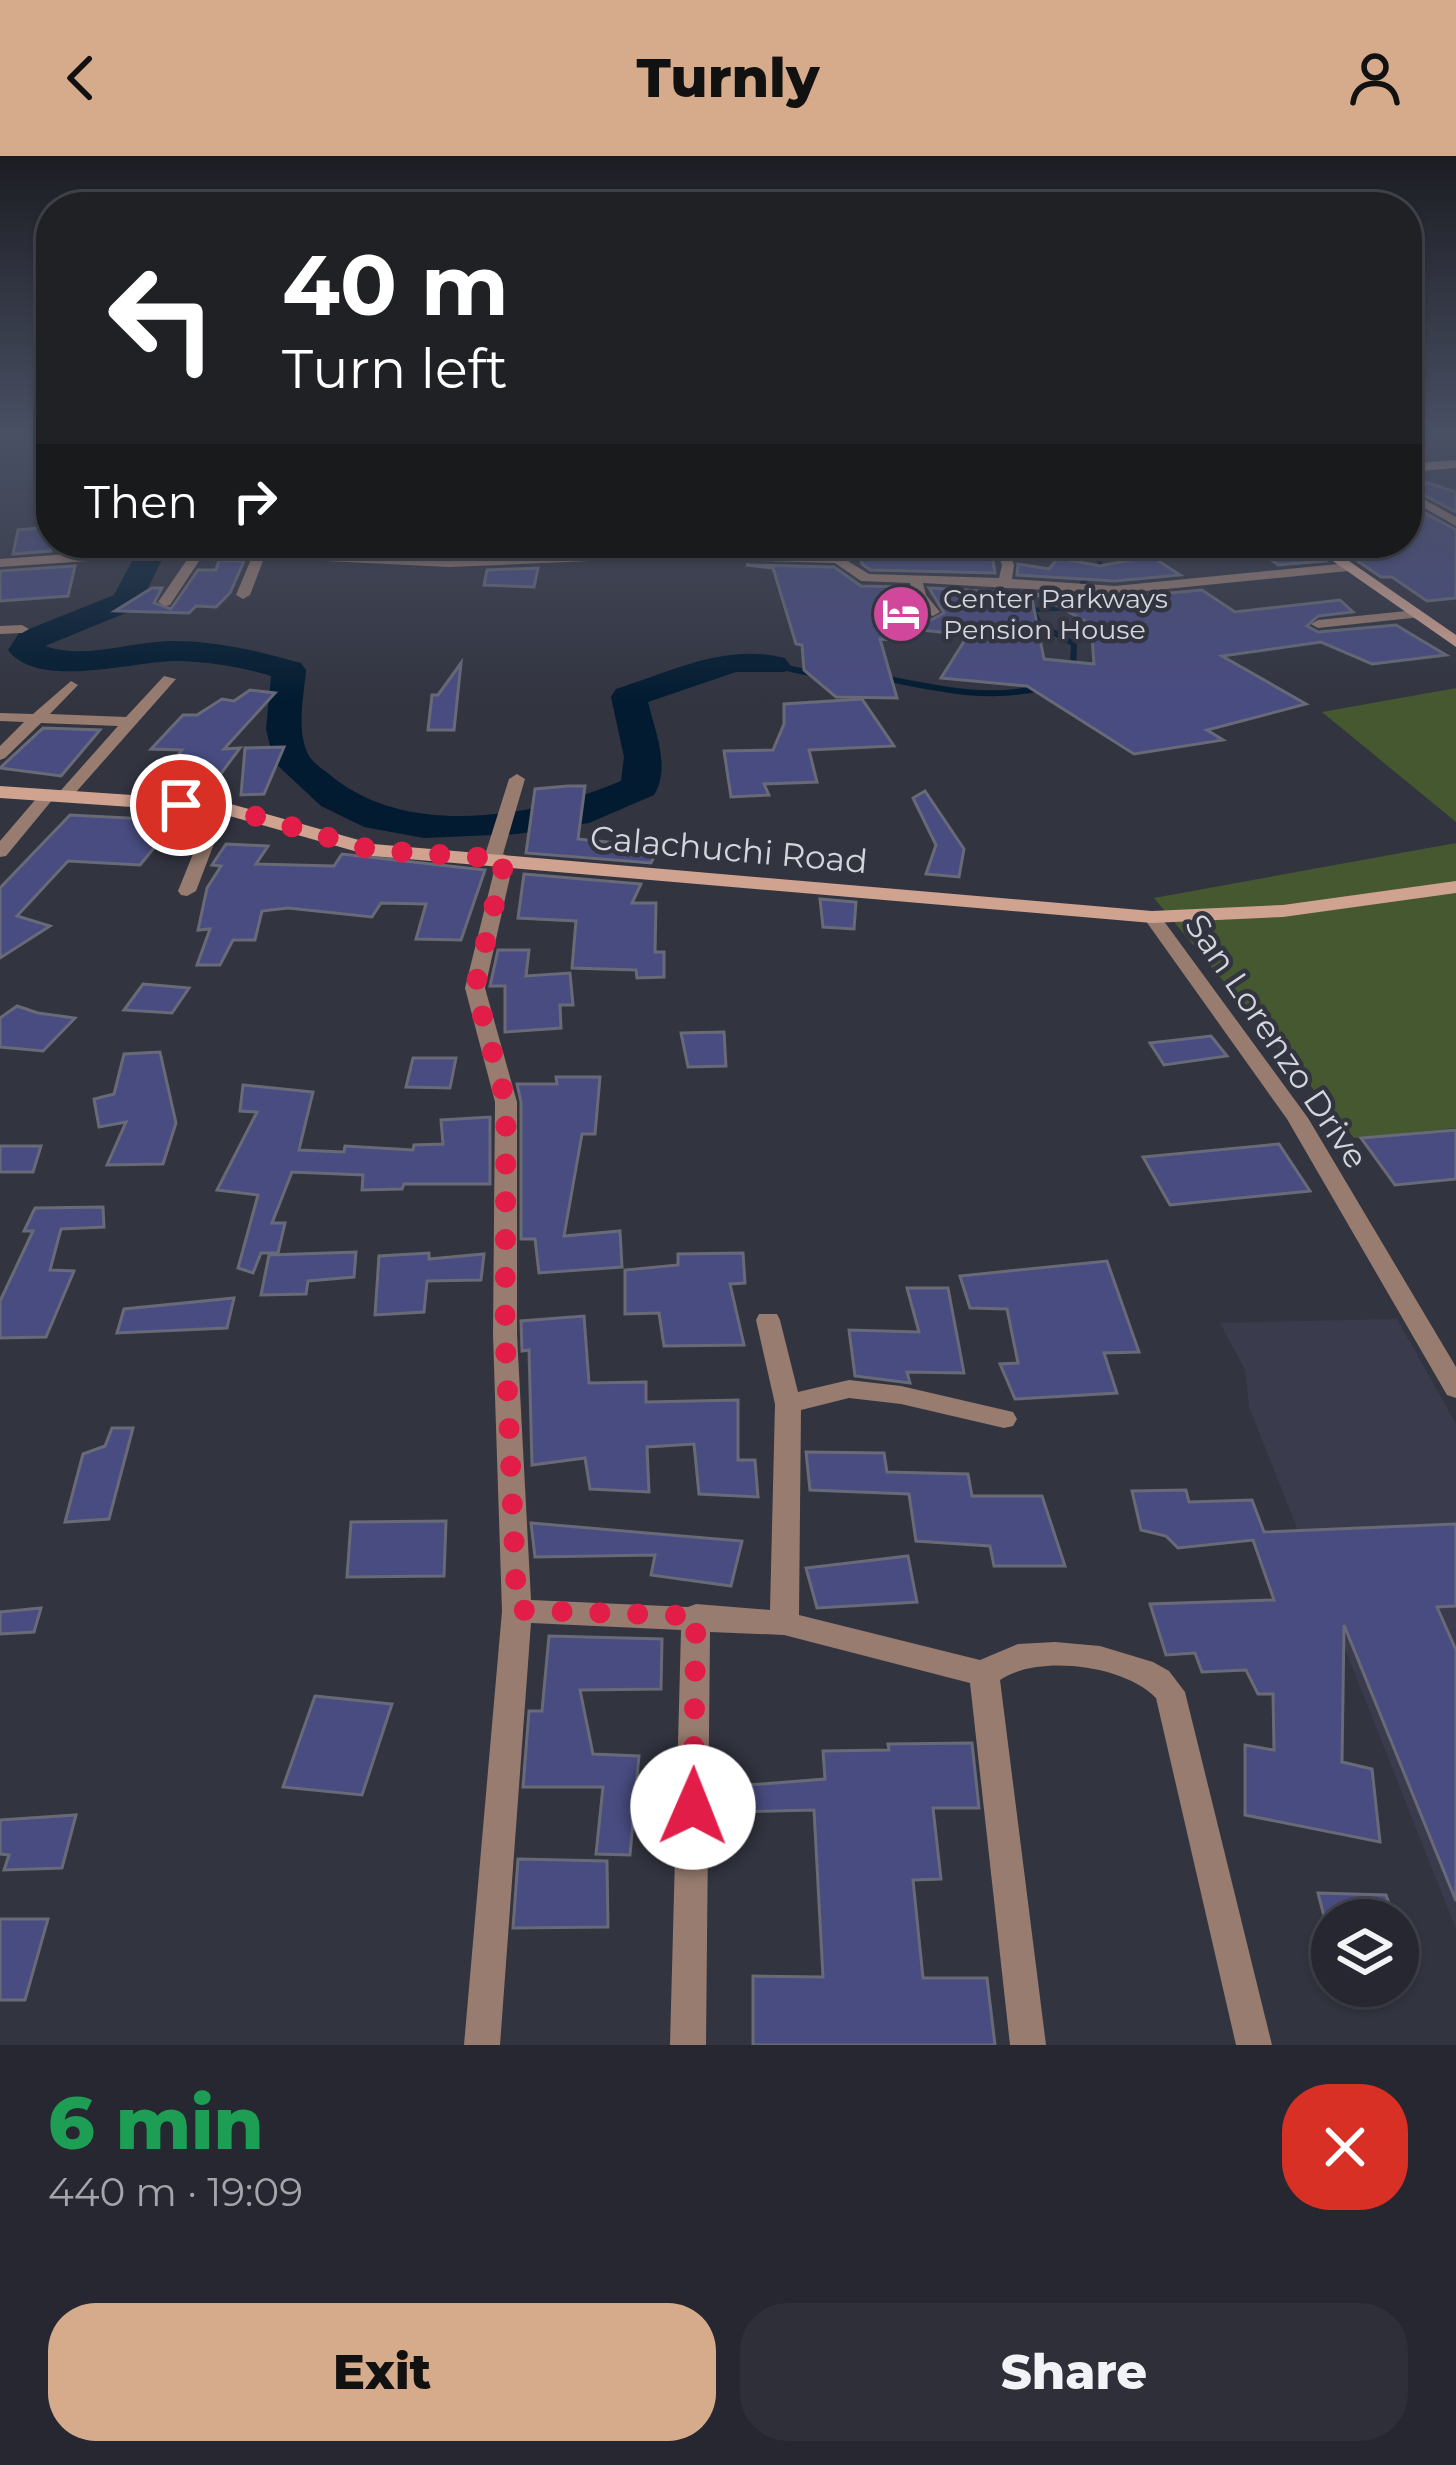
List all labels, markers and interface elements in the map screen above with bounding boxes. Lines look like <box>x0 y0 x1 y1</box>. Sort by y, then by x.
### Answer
icon: back <box>48 45 114 111</box>
text: Turnly <box>637 45 819 111</box>
icon: person <box>1342 45 1408 111</box>
text: 40 m <box>282 234 509 336</box>
icon: left <box>84 240 240 396</box>
text: Turn left <box>282 336 508 402</box>
icon: right <box>222 468 288 534</box>
text: Then <box>84 474 198 529</box>
place label: Center Parkways Pension House <box>943 582 1168 646</box>
hotel icon: Center Parkways Pension House <box>870 583 932 645</box>
pin <box>130 754 232 856</box>
icon: arrive <box>148 772 214 838</box>
street label: Calachuchi Road <box>589 817 869 881</box>
street label: San Lorenzo Drive <box>1177 906 1377 1176</box>
position arrow <box>630 1744 756 1870</box>
map controls <box>1311 1899 1419 2007</box>
button: layers <box>1311 1899 1419 2007</box>
text: 6 min <box>48 2079 264 2167</box>
button: close <box>1282 2084 1408 2210</box>
text: 440 m · 19:09 <box>48 2168 303 2216</box>
button: Exit <box>48 2303 716 2441</box>
button: Share <box>740 2303 1408 2441</box>

